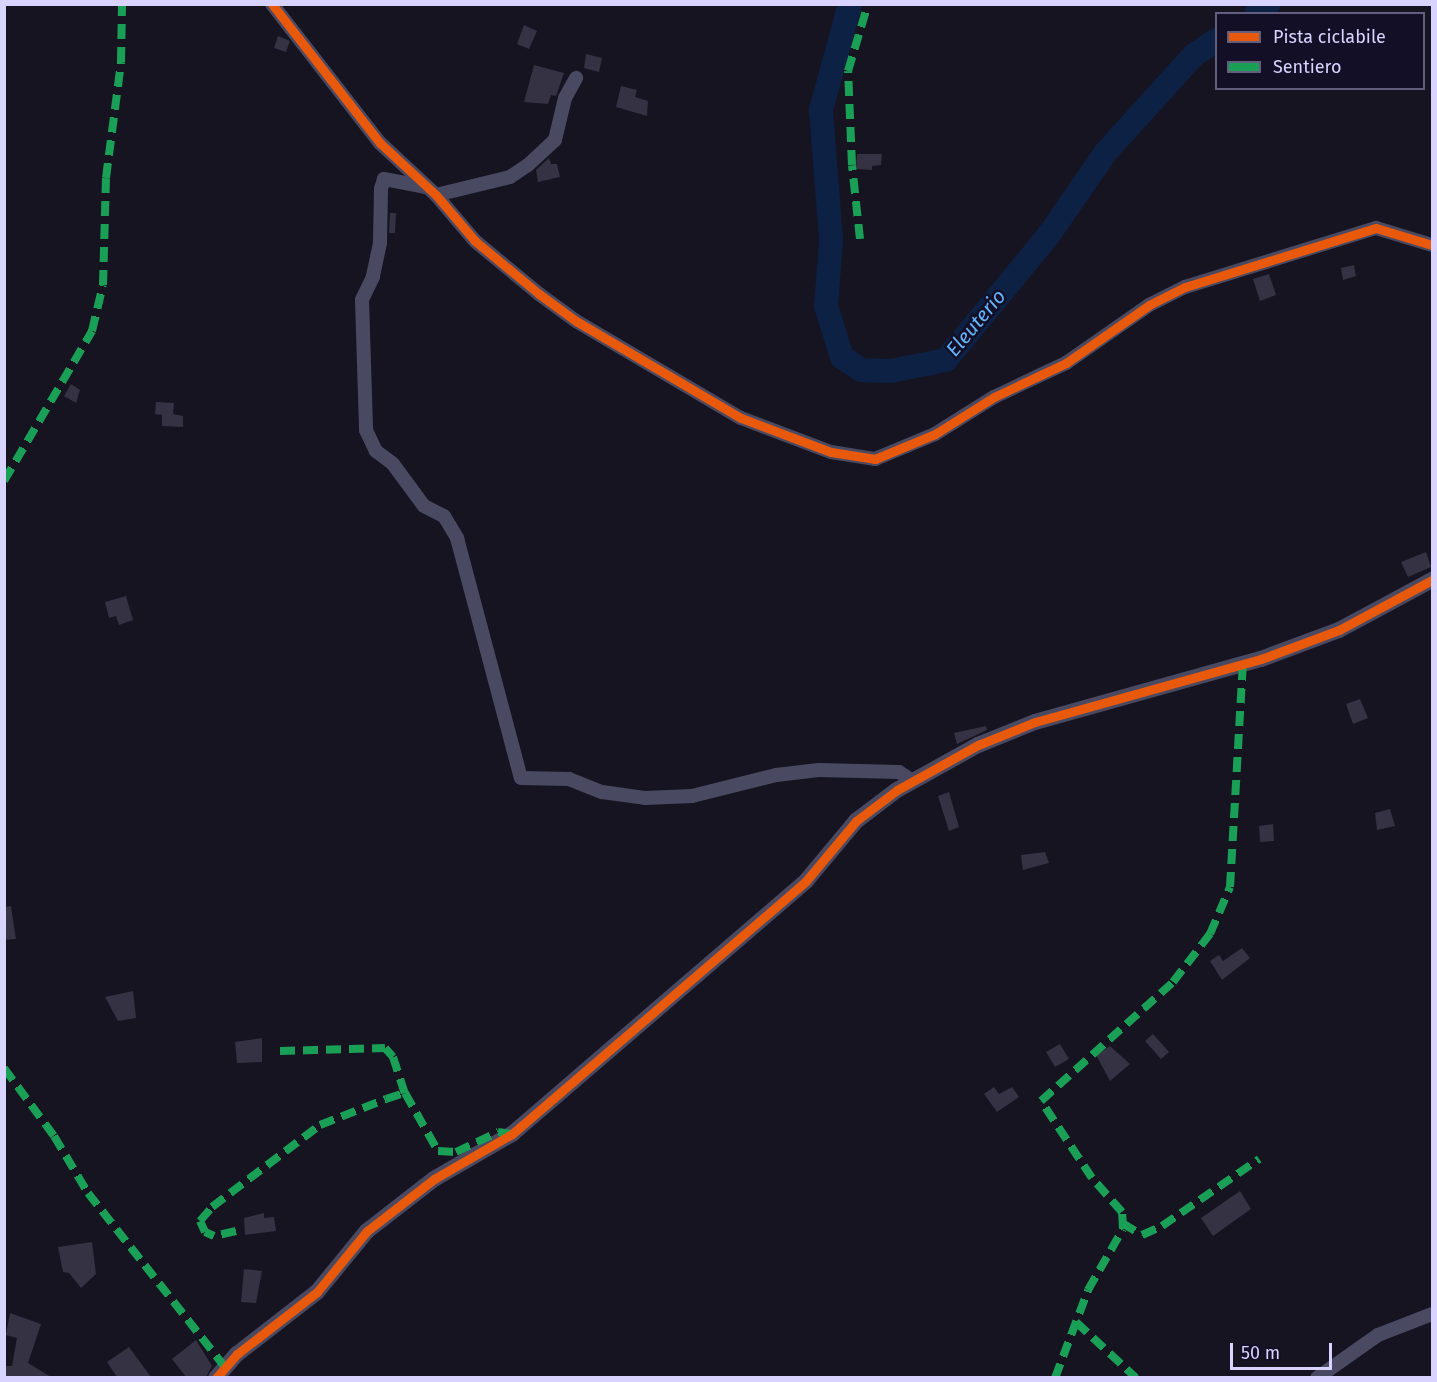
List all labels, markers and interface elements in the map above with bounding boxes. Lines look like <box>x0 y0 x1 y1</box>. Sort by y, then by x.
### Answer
legend <box>1215 12 1425 90</box>
text: Pista ciclabile <box>1273 26 1386 48</box>
text: Sentiero <box>1273 56 1341 78</box>
water label: Eleuterio <box>941 285 1011 361</box>
scale bar <box>1233 1331 1335 1369</box>
text: 50 m <box>1241 1342 1280 1364</box>

